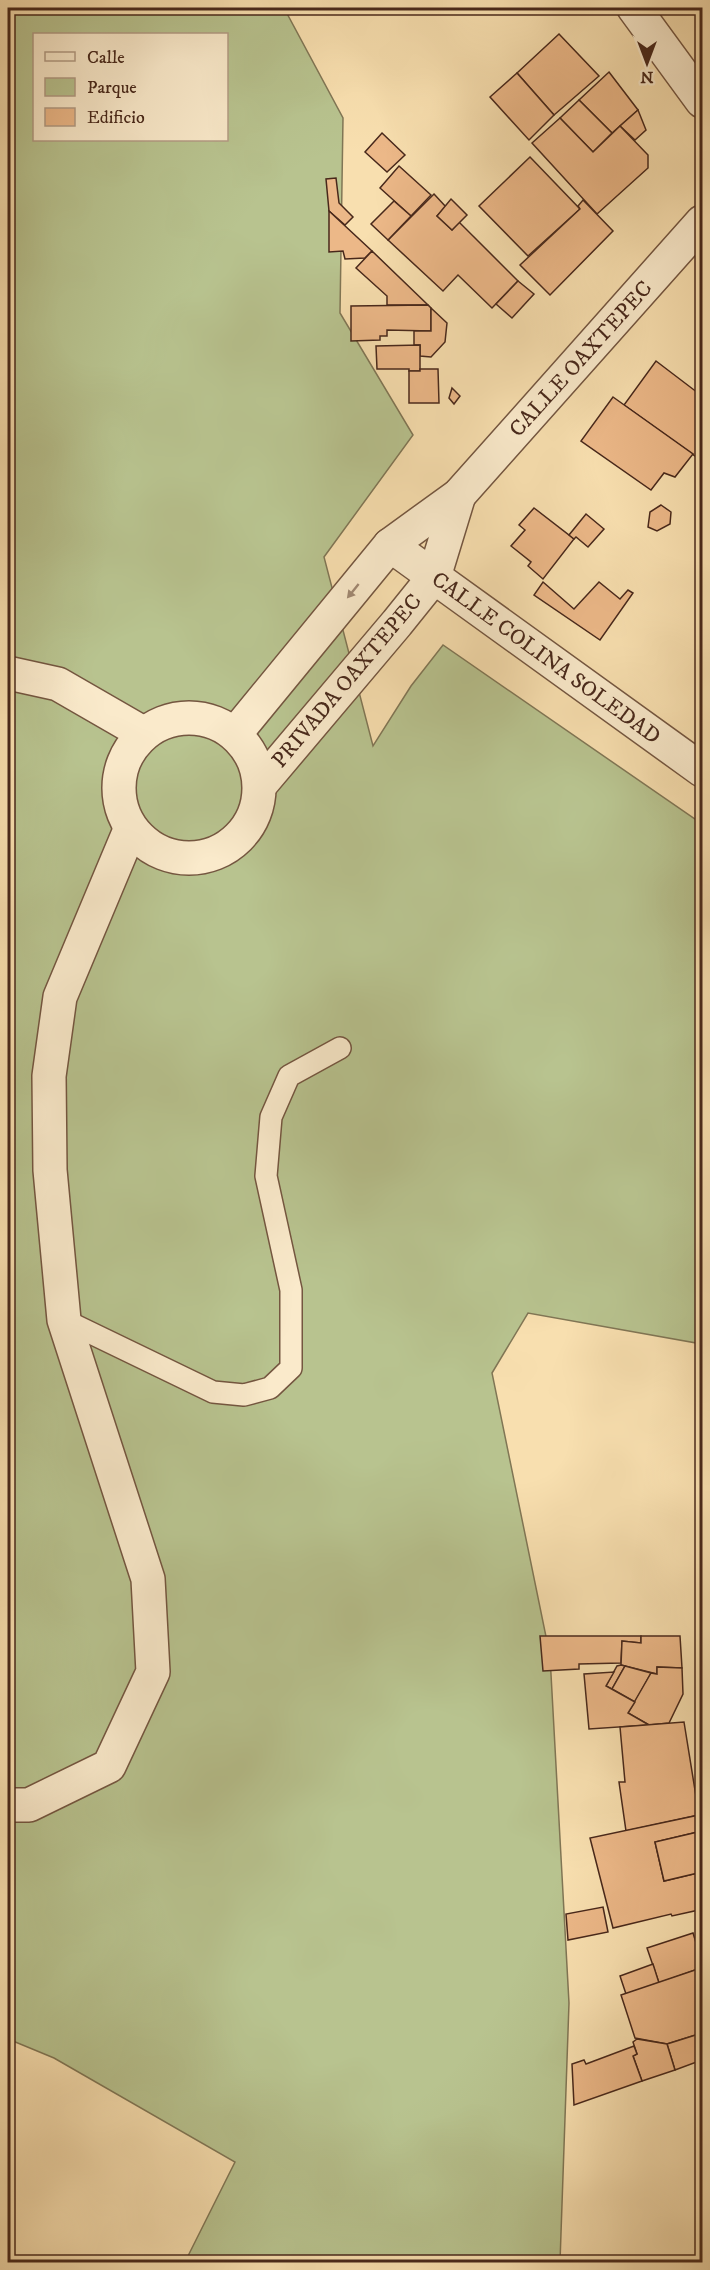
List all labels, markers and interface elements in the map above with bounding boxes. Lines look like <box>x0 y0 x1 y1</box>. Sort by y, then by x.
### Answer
legend <box>33 33 228 141</box>
north arrow <box>617 33 677 93</box>
text: Calle <box>87 47 125 69</box>
text: N <box>640 67 654 87</box>
text: Parque <box>87 77 137 99</box>
text: Edificio <box>87 107 145 129</box>
street label: CALLE OAXTEPEC <box>504 275 658 443</box>
street label: CALLE COLINA SOLEDAD <box>426 566 666 750</box>
one-way arrow <box>347 583 360 599</box>
street label: PRIVADA OAXTEPEC <box>266 588 428 774</box>

